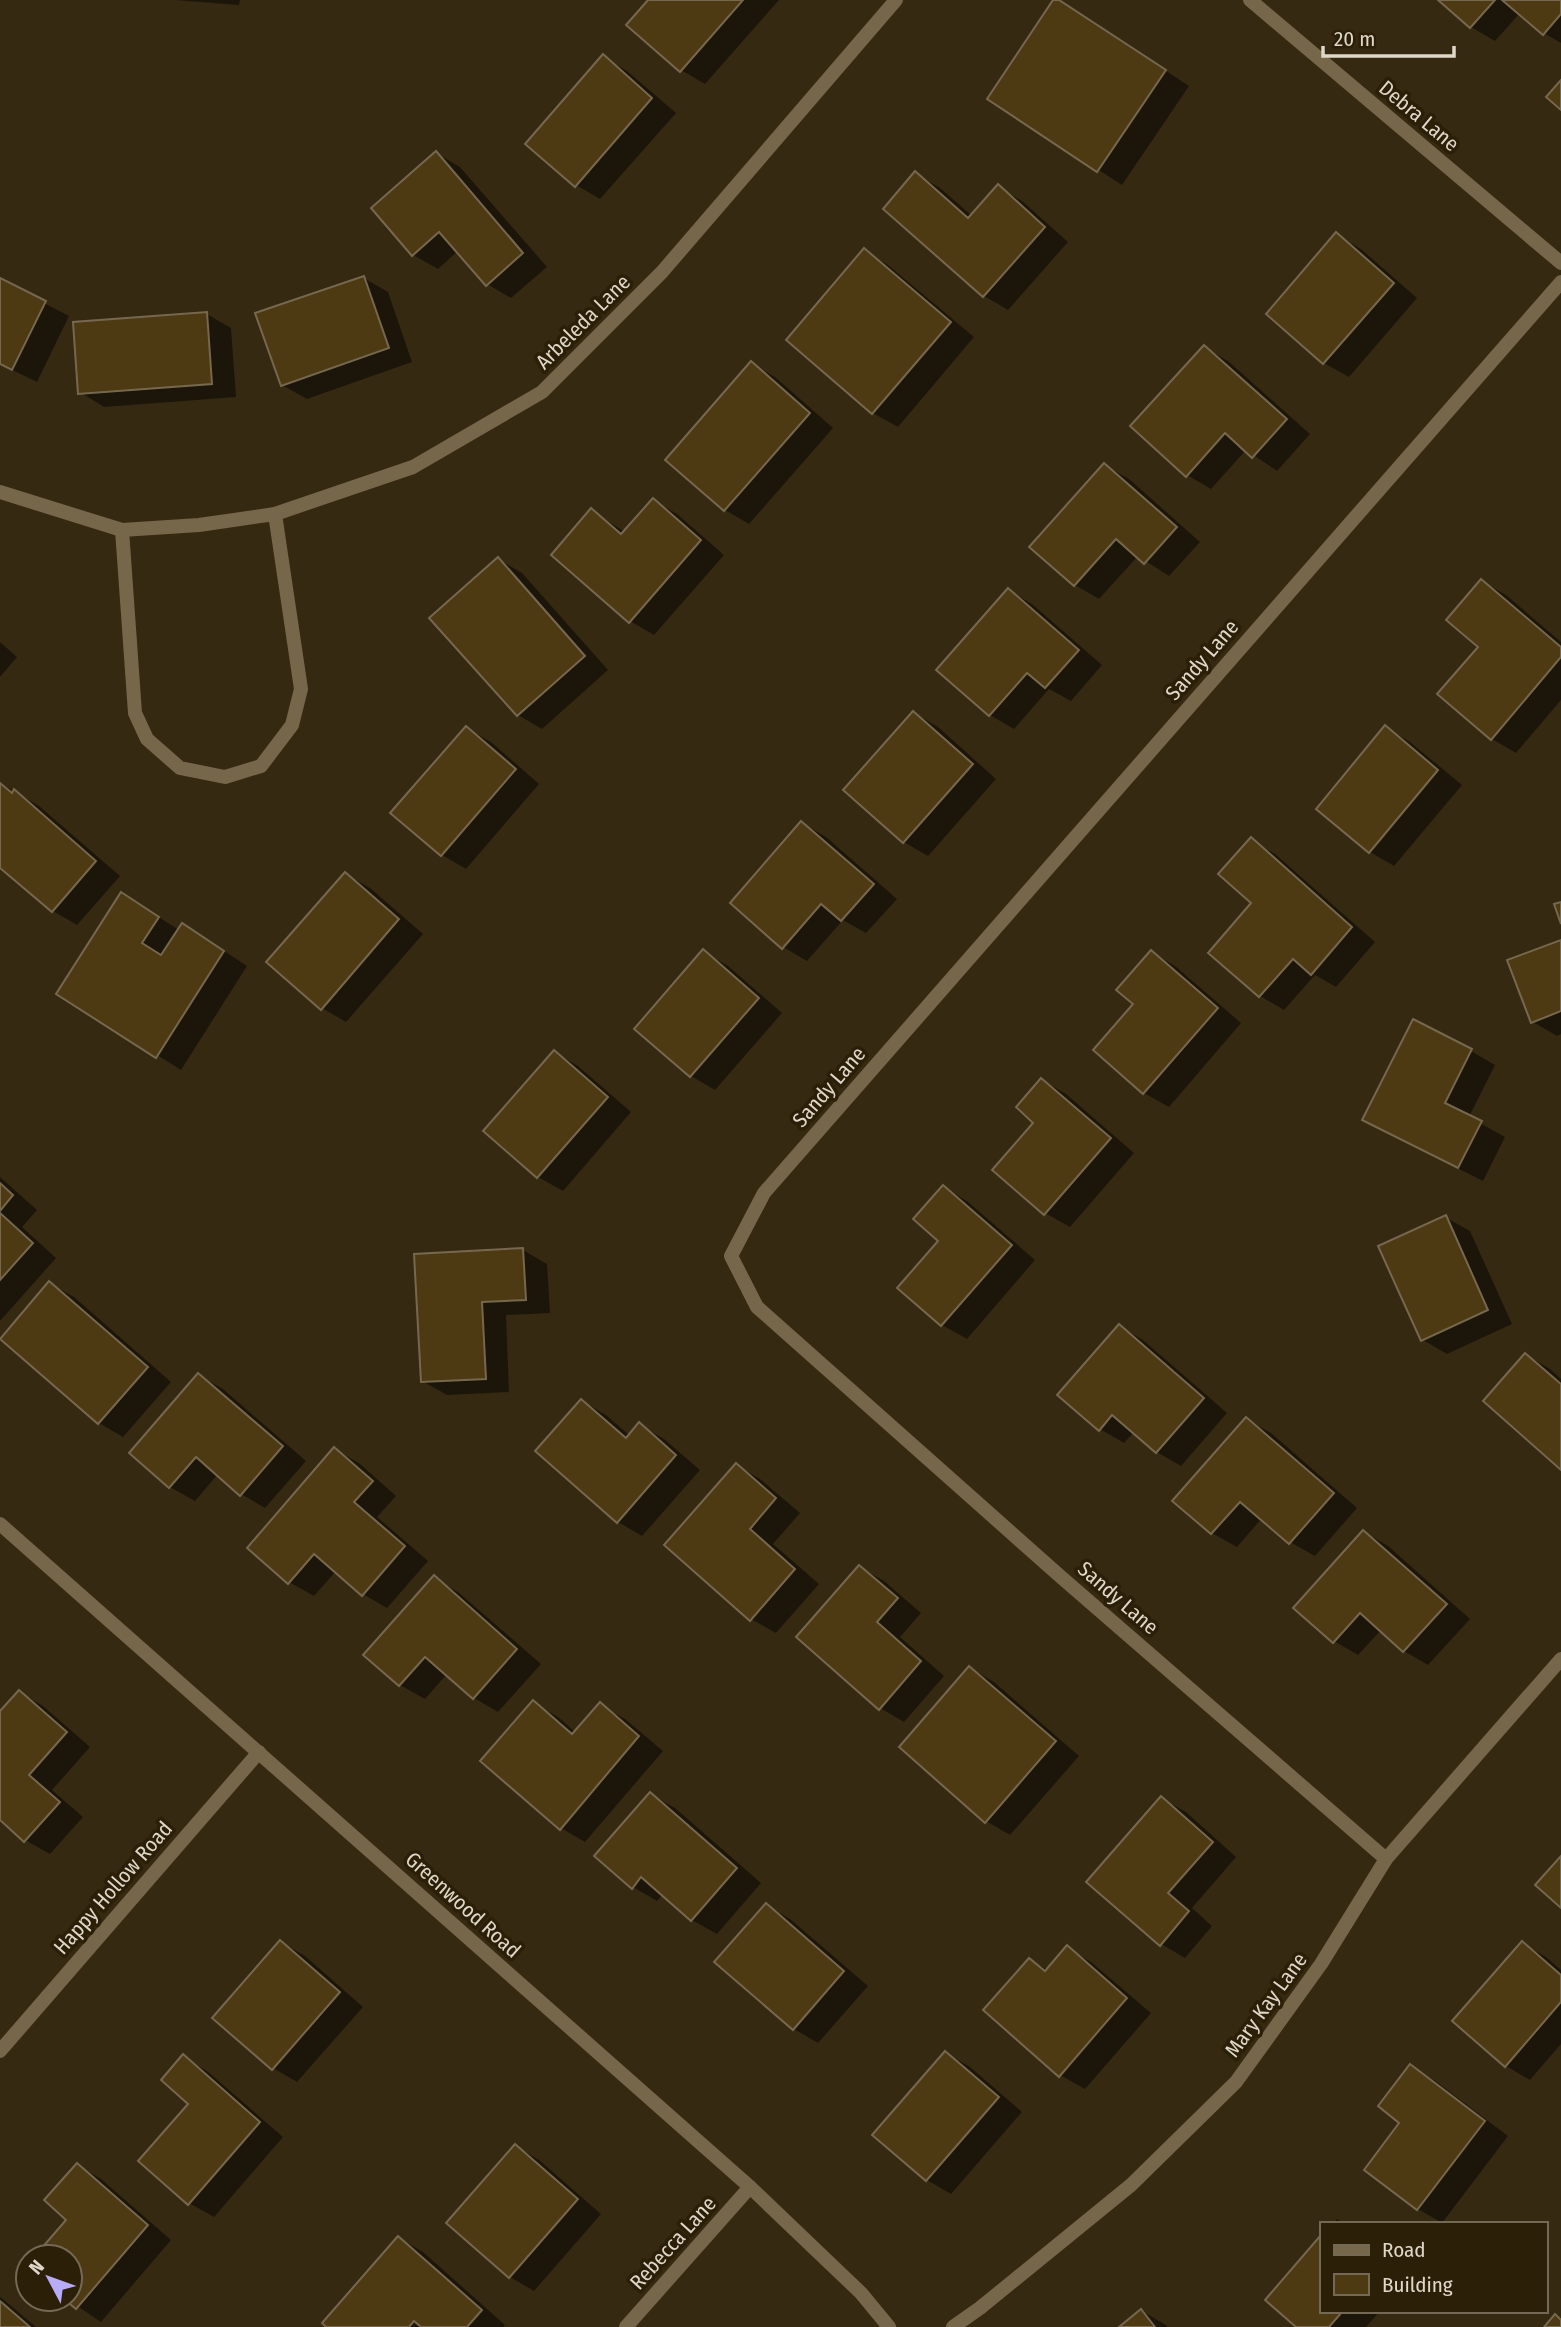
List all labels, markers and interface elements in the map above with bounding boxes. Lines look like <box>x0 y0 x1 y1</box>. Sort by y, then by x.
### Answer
scale bar <box>1323 14 1454 58</box>
text: 20 m <box>1334 26 1375 52</box>
street label: Debra Lane <box>1374 75 1464 157</box>
street label: Arbeleda Lane <box>530 269 636 375</box>
street label: Sandy Lane <box>1160 614 1244 706</box>
street label: Sandy Lane <box>787 1041 871 1133</box>
street label: Sandy Lane <box>1072 1556 1164 1640</box>
street label: Happy Hollow Road <box>48 1816 178 1960</box>
street label: Greenwood Road <box>400 1846 526 1964</box>
street label: Mary Kay Lane <box>1219 1948 1313 2062</box>
street label: Rebecca Lane <box>624 2191 722 2295</box>
legend <box>1320 2222 1547 2313</box>
text: Road <box>1382 2237 1426 2263</box>
north arrow <box>14 2243 84 2313</box>
text: N <box>24 2255 49 2279</box>
text: Building <box>1382 2272 1453 2298</box>

